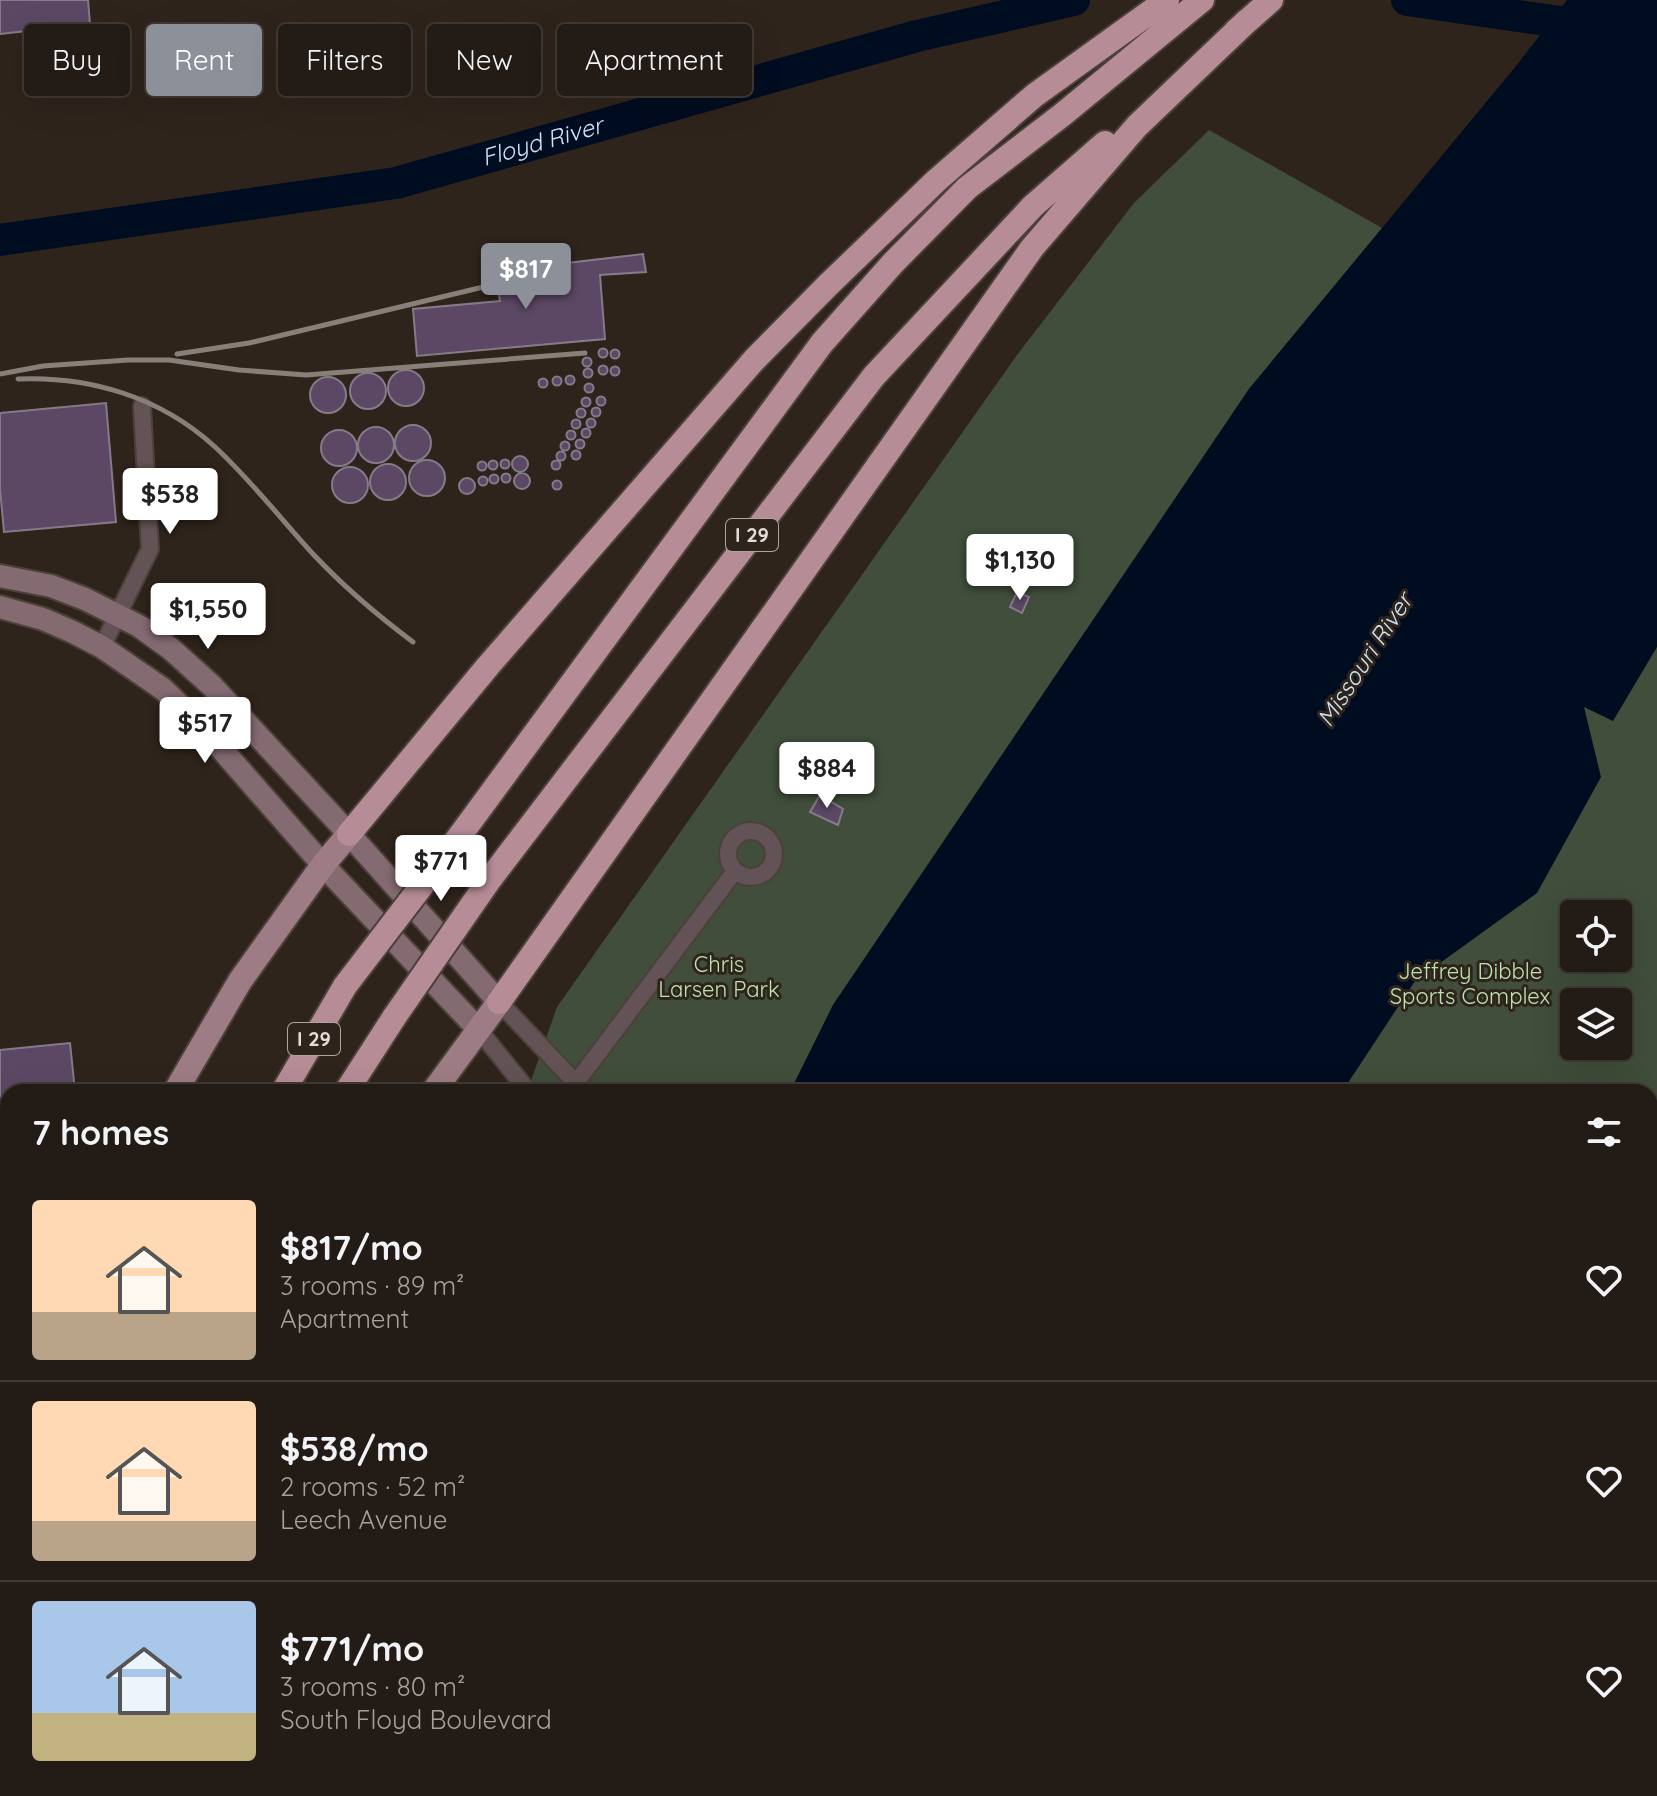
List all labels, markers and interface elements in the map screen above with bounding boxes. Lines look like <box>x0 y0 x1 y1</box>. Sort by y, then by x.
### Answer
chip: Buy <box>24 24 130 96</box>
chip: Rent <box>146 24 262 96</box>
chip: Filters <box>278 24 411 96</box>
chip: New <box>427 24 541 96</box>
chip: Apartment <box>557 24 752 96</box>
water label: Floyd River <box>478 109 609 172</box>
pin: $817 <box>479 243 573 311</box>
text: $817 <box>499 252 553 285</box>
pin: $538 <box>123 468 217 536</box>
text: $538 <box>141 477 199 510</box>
road number: I 29 <box>726 519 778 551</box>
pin: $1,130 <box>955 534 1085 602</box>
text: $1,130 <box>984 543 1056 576</box>
pin: $1,550 <box>143 583 273 651</box>
water label: Missouri River <box>1310 585 1420 732</box>
text: $1,550 <box>169 592 247 625</box>
pin: $517 <box>158 697 252 765</box>
text: $517 <box>178 706 232 739</box>
pin: $884 <box>780 742 874 810</box>
text: $884 <box>797 751 857 784</box>
pin: $771 <box>394 835 488 903</box>
text: $771 <box>413 844 469 877</box>
map controls <box>1560 900 1632 1060</box>
button: locate <box>1560 900 1632 972</box>
park label: Chris Larsen Park <box>658 950 780 1003</box>
park label: Jeffrey Dibble Sports Complex <box>1390 957 1550 1010</box>
button: layers <box>1560 988 1632 1060</box>
road number: I 29 <box>288 1023 340 1055</box>
icon: filters <box>1582 1110 1626 1154</box>
text: 7 homes <box>32 1111 169 1154</box>
text: $817/mo <box>280 1226 423 1269</box>
icon: home <box>96 1232 192 1328</box>
icon: heart <box>1582 1258 1626 1302</box>
text: 3 rooms · 89 m² <box>280 1269 464 1302</box>
text: Apartment <box>280 1302 409 1335</box>
text: $538/mo <box>280 1427 429 1470</box>
icon: home <box>96 1433 192 1529</box>
icon: heart <box>1582 1459 1626 1503</box>
text: 2 rooms · 52 m² <box>280 1470 465 1503</box>
text: Leech Avenue <box>280 1503 447 1536</box>
text: $771/mo <box>280 1627 424 1670</box>
icon: home <box>96 1633 192 1729</box>
icon: heart <box>1582 1659 1626 1703</box>
text: 3 rooms · 80 m² <box>280 1670 465 1703</box>
text: South Floyd Boulevard <box>280 1703 552 1736</box>

